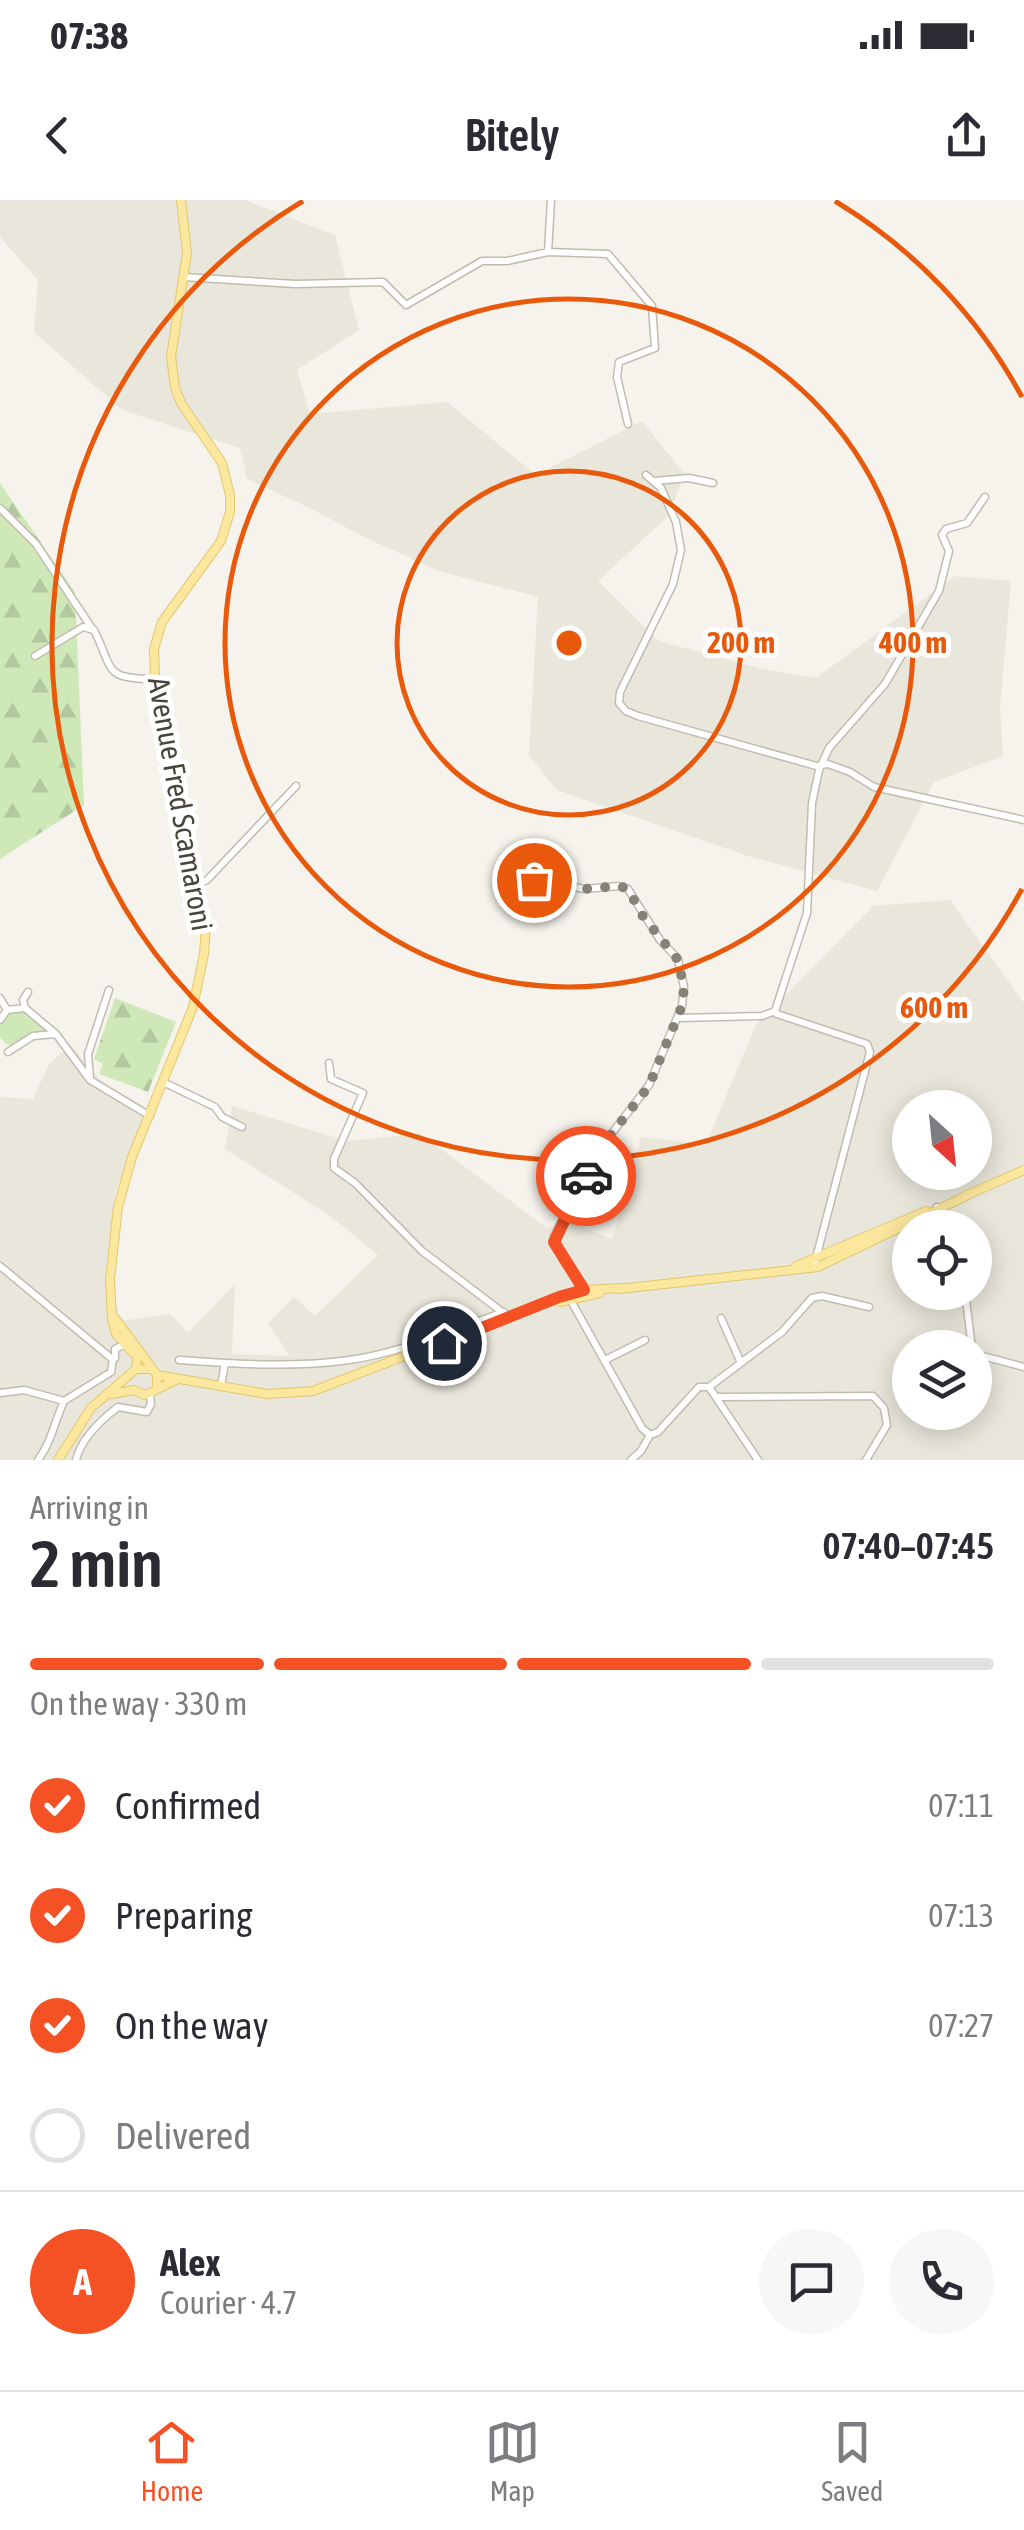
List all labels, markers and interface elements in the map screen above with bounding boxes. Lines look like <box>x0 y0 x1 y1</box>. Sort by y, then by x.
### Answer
text: 07:38 <box>50 14 128 57</box>
icon: back <box>30 108 85 163</box>
icon: share <box>939 108 994 163</box>
text: Bitely <box>465 109 559 161</box>
centre of rings <box>551 625 587 661</box>
text: 200 m <box>707 625 775 659</box>
text: 400 m <box>878 625 947 659</box>
street label: Avenue Fred Scamaroni <box>142 674 220 933</box>
pin <box>492 838 577 923</box>
icon: bag <box>507 853 562 908</box>
text: 600 m <box>900 990 968 1024</box>
north arrow <box>892 1090 992 1190</box>
map controls <box>892 1090 992 1430</box>
courier <box>536 1126 636 1226</box>
icon: car <box>559 1149 614 1204</box>
button: locate <box>892 1210 992 1310</box>
pin <box>402 1301 487 1386</box>
icon: home <box>417 1316 472 1371</box>
button: layers <box>892 1330 992 1430</box>
text: Arriving in <box>30 1489 149 1526</box>
text: 07:40–07:45 <box>822 1524 994 1567</box>
text: 2 min <box>30 1526 163 1601</box>
text: On the way · 330 m <box>30 1685 247 1722</box>
icon: check <box>30 1778 85 1833</box>
text: Confirmed <box>115 1784 261 1827</box>
text: 07:11 <box>928 1787 994 1824</box>
icon: check <box>30 1888 85 1943</box>
text: Preparing <box>115 1894 253 1937</box>
text: 07:13 <box>928 1897 994 1934</box>
icon: check <box>30 1998 85 2053</box>
text: On the way <box>115 2004 268 2047</box>
text: 07:27 <box>928 2007 994 2044</box>
text: Delivered <box>115 2114 251 2157</box>
button: chat <box>759 2229 864 2334</box>
button: phone <box>889 2229 994 2334</box>
text: Alex <box>160 2241 221 2284</box>
text: A <box>73 2260 92 2303</box>
text: Courier · 4.7 <box>160 2284 297 2321</box>
tab: Home <box>141 2415 203 2507</box>
tab: Map <box>485 2415 540 2507</box>
tab: Saved <box>821 2415 883 2507</box>

